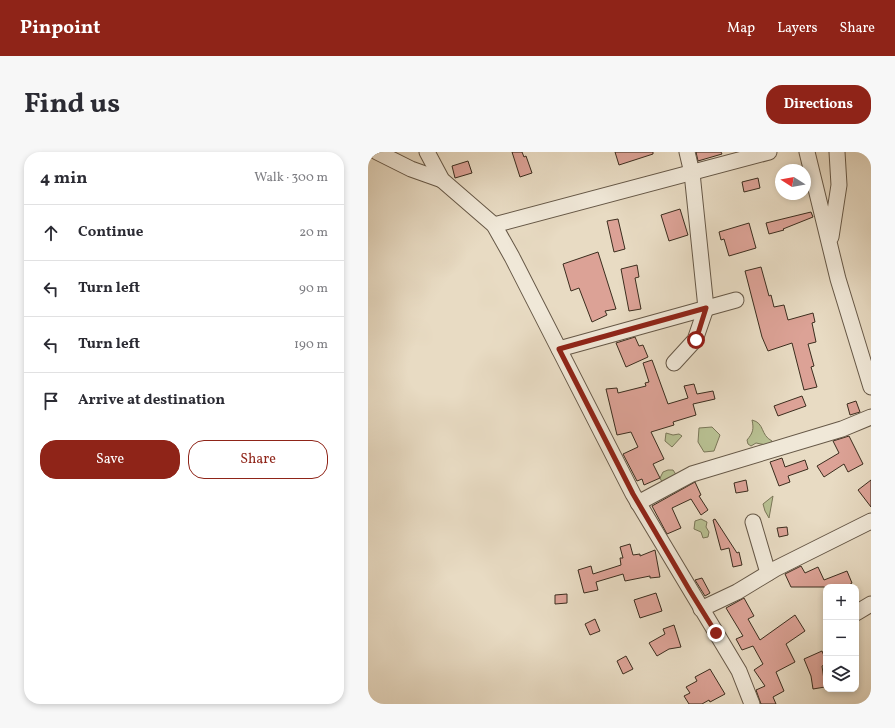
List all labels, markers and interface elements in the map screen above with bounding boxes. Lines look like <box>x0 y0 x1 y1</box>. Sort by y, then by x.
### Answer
text: Pinpoint <box>20 15 100 41</box>
text: Map <box>727 19 755 38</box>
text: Layers <box>777 19 817 38</box>
text: Share <box>839 19 875 38</box>
text: Find us <box>24 85 120 124</box>
button: Directions <box>766 85 871 124</box>
north arrow <box>775 164 811 200</box>
text: 4 min <box>40 167 87 190</box>
text: Walk · 300 m <box>254 169 328 187</box>
icon: ahead <box>40 222 62 244</box>
text: Continue <box>78 222 143 243</box>
text: 20 m <box>299 224 328 242</box>
icon: left <box>40 278 62 300</box>
text: Turn left <box>78 278 140 299</box>
text: 90 m <box>299 280 328 298</box>
route start <box>687 331 705 349</box>
icon: left <box>40 334 62 356</box>
text: Turn left <box>78 334 140 355</box>
text: 190 m <box>294 336 328 354</box>
icon: arrive <box>40 390 62 412</box>
text: Arrive at destination <box>78 390 225 411</box>
button: Save <box>40 440 180 479</box>
button: Share <box>188 440 328 479</box>
map controls <box>823 584 859 692</box>
button: + <box>823 584 859 620</box>
button: − <box>823 620 859 656</box>
route end <box>707 624 725 642</box>
button: layers <box>823 656 859 692</box>

